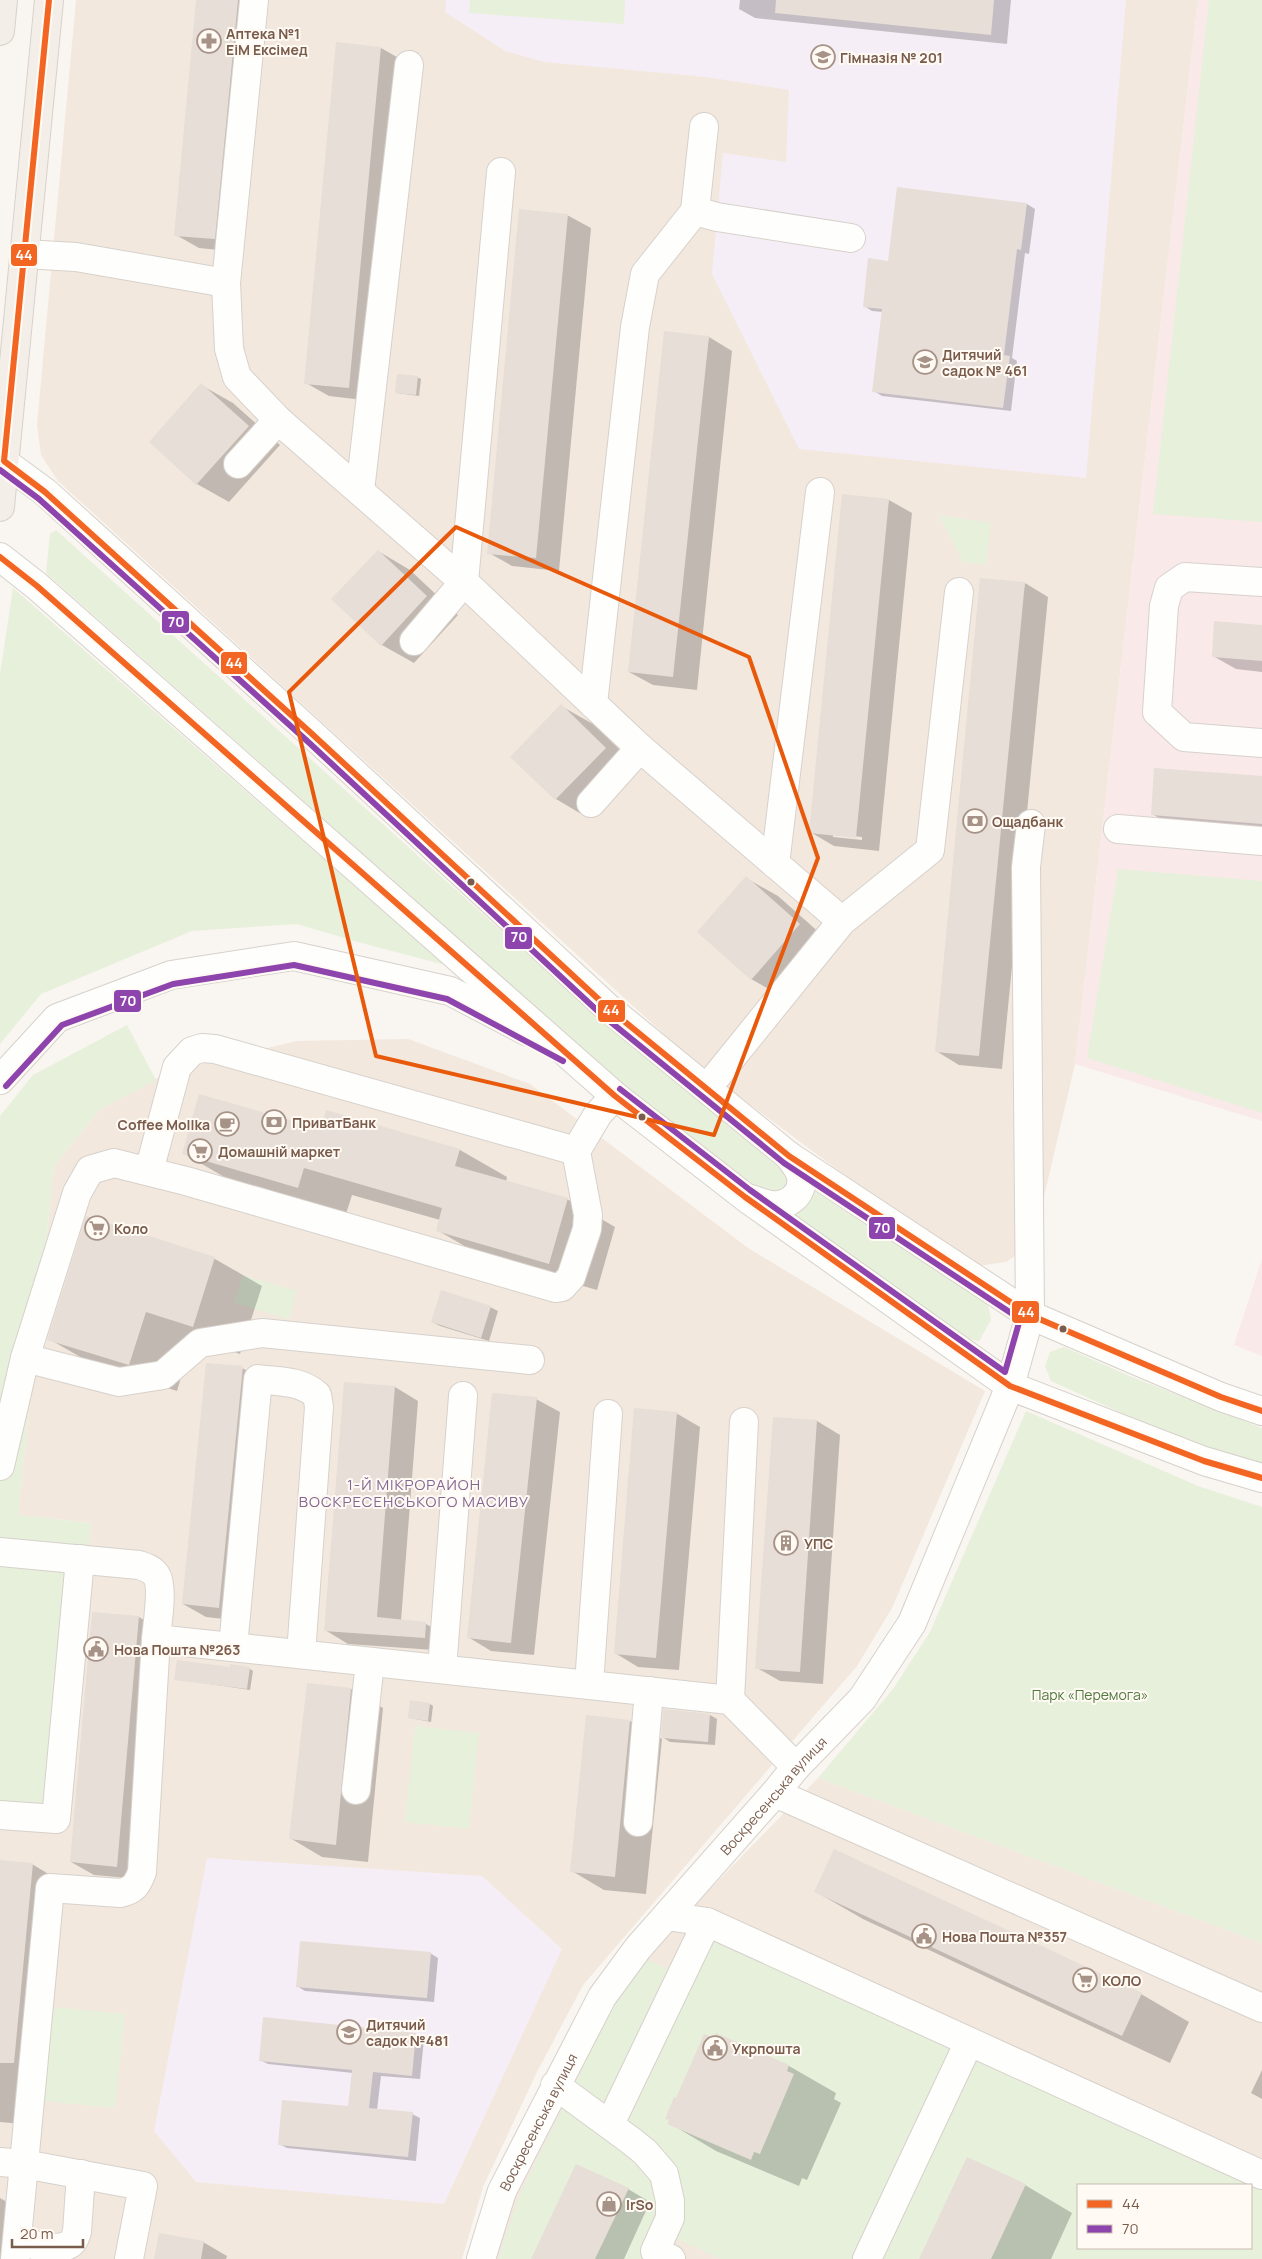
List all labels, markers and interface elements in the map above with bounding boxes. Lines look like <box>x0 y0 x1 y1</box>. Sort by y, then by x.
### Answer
place label: Аптека №1 EiM Ексімед <box>226 24 308 59</box>
pharmacy icon: Аптека №1 EiM Ексімед <box>196 28 222 54</box>
school or university icon: Гімназія № 201 <box>810 44 836 70</box>
place label: Гімназія № 201 <box>840 48 943 67</box>
line badge: 44 <box>10 243 38 267</box>
text: 44 <box>16 245 32 264</box>
place label: Дитячий садок № 461 <box>942 345 1028 380</box>
school or university icon: Дитячий садок № 461 <box>912 349 938 375</box>
line badge: 70 <box>161 610 190 634</box>
text: 70 <box>168 612 184 631</box>
line badge: 44 <box>220 651 248 675</box>
text: 44 <box>226 653 242 672</box>
bank icon: Ощадбанк <box>962 808 988 834</box>
place label: Ощадбанк <box>992 812 1064 831</box>
unlabelled marker <box>466 877 476 887</box>
line badge: 70 <box>504 926 533 950</box>
text: 70 <box>511 927 527 946</box>
line badge: 70 <box>113 989 142 1013</box>
text: 70 <box>120 991 136 1010</box>
line badge: 44 <box>597 999 626 1023</box>
text: 44 <box>603 1000 619 1019</box>
bank icon: ПриватБанк <box>261 1109 287 1135</box>
cafe icon: Coffee Mollka <box>214 1111 240 1137</box>
unlabelled marker <box>637 1112 647 1122</box>
place label: ПриватБанк <box>292 1113 376 1132</box>
place label: Coffee Mollka <box>118 1115 210 1134</box>
supermarket icon: Домашній маркет <box>187 1138 213 1164</box>
place label: Домашній маркет <box>218 1142 341 1161</box>
supermarket icon: Коло <box>84 1215 110 1241</box>
line badge: 70 <box>868 1216 896 1240</box>
text: 70 <box>874 1218 890 1237</box>
place label: Коло <box>114 1219 149 1238</box>
line badge: 44 <box>1011 1300 1040 1324</box>
text: 44 <box>1018 1302 1034 1321</box>
unlabelled marker <box>1058 1324 1068 1334</box>
district label: 1-Й МІКРОРАЙОН ВОСКРЕСЕНСЬКОГО МАСИВУ <box>299 1474 529 1512</box>
building icon: УПС <box>773 1530 799 1556</box>
place label: УПС <box>804 1534 833 1553</box>
public building icon: Нова Пошта №263 <box>83 1636 109 1662</box>
place label: Нова Пошта №263 <box>114 1640 240 1659</box>
park label: Парк «Перемога» <box>1032 1685 1148 1704</box>
street label: Воскресенська вулиця <box>715 1732 830 1859</box>
public building icon: Нова Пошта №357 <box>911 1923 937 1949</box>
place label: Нова Пошта №357 <box>942 1927 1067 1946</box>
supermarket icon: КОЛО <box>1072 1967 1098 1993</box>
place label: КОЛО <box>1102 1971 1142 1990</box>
place label: Дитячий садок №481 <box>366 2015 449 2050</box>
school or university icon: Дитячий садок №481 <box>336 2019 362 2045</box>
public building icon: Укрпошта <box>702 2035 728 2061</box>
place label: Укрпошта <box>732 2039 801 2058</box>
street label: Воскресенська вулиця <box>494 2050 581 2194</box>
legend <box>1077 2184 1252 2249</box>
shop icon: IrSo <box>596 2191 622 2217</box>
text: 44 <box>1122 2193 1140 2214</box>
place label: IrSo <box>626 2195 654 2214</box>
scale bar <box>12 2216 84 2248</box>
text: 70 <box>1122 2218 1139 2239</box>
text: 20 m <box>20 2223 53 2244</box>

